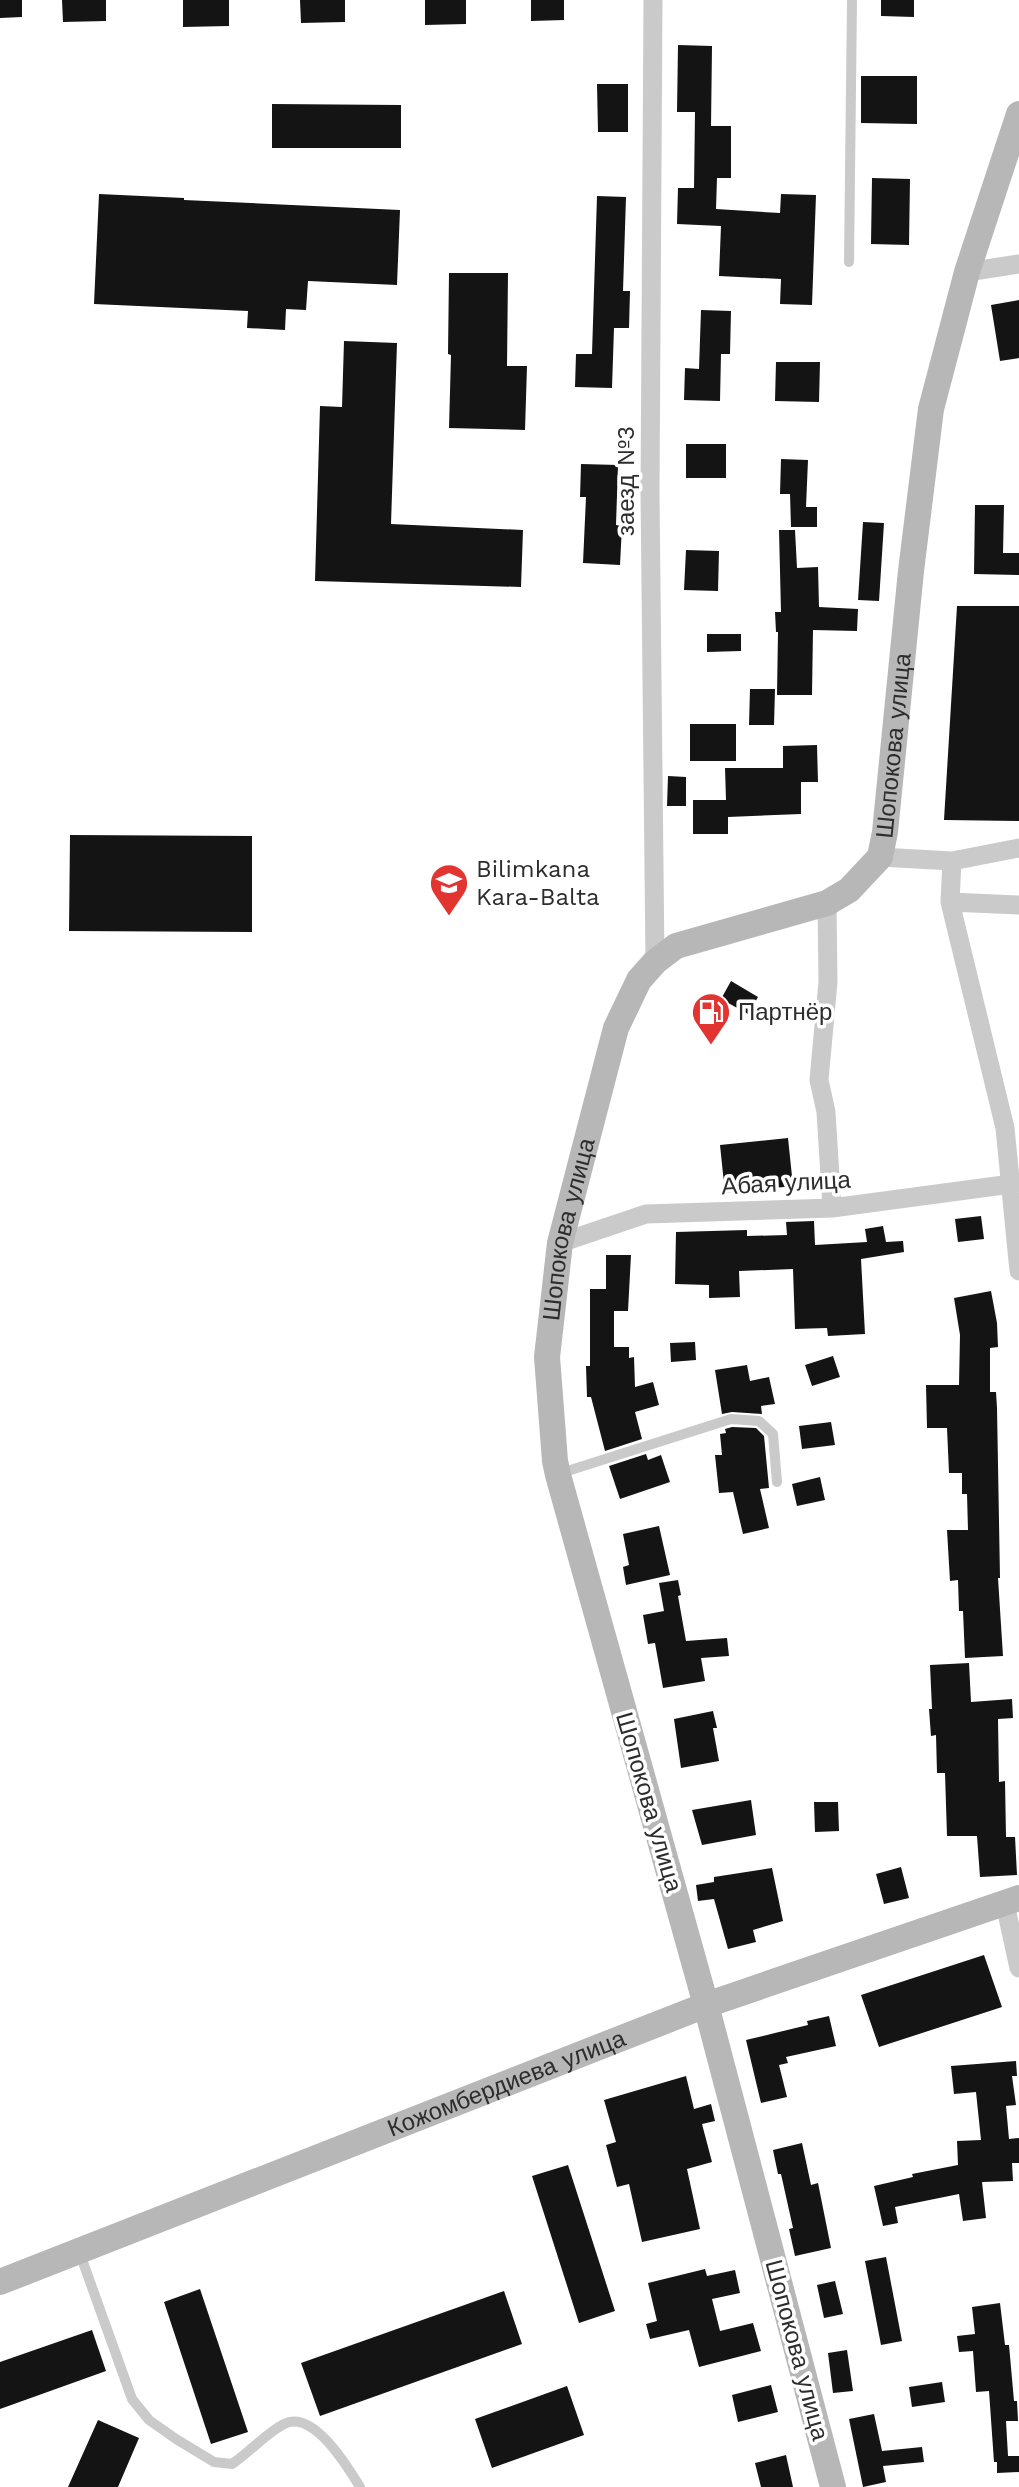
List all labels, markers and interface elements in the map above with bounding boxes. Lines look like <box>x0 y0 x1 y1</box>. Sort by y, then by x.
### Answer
street label: заезд №3 <box>612 426 640 536</box>
street label: Шопокова улица <box>870 651 917 840</box>
place label: Bilimkana Kara-Balta <box>476 855 600 911</box>
school or university icon: Bilimkana Kara-Balta <box>428 862 470 917</box>
fuel station icon: Партнёр <box>690 991 732 1046</box>
place label: Партнёр <box>738 998 832 1026</box>
street label: Шопокова улица <box>537 1134 601 1322</box>
street label: Абая улица <box>720 1166 852 1200</box>
street label: Шопокова улица <box>610 1709 688 1896</box>
street label: Кожомбердиева улица <box>383 2024 630 2143</box>
street label: Шопокова улица <box>759 2257 835 2444</box>

